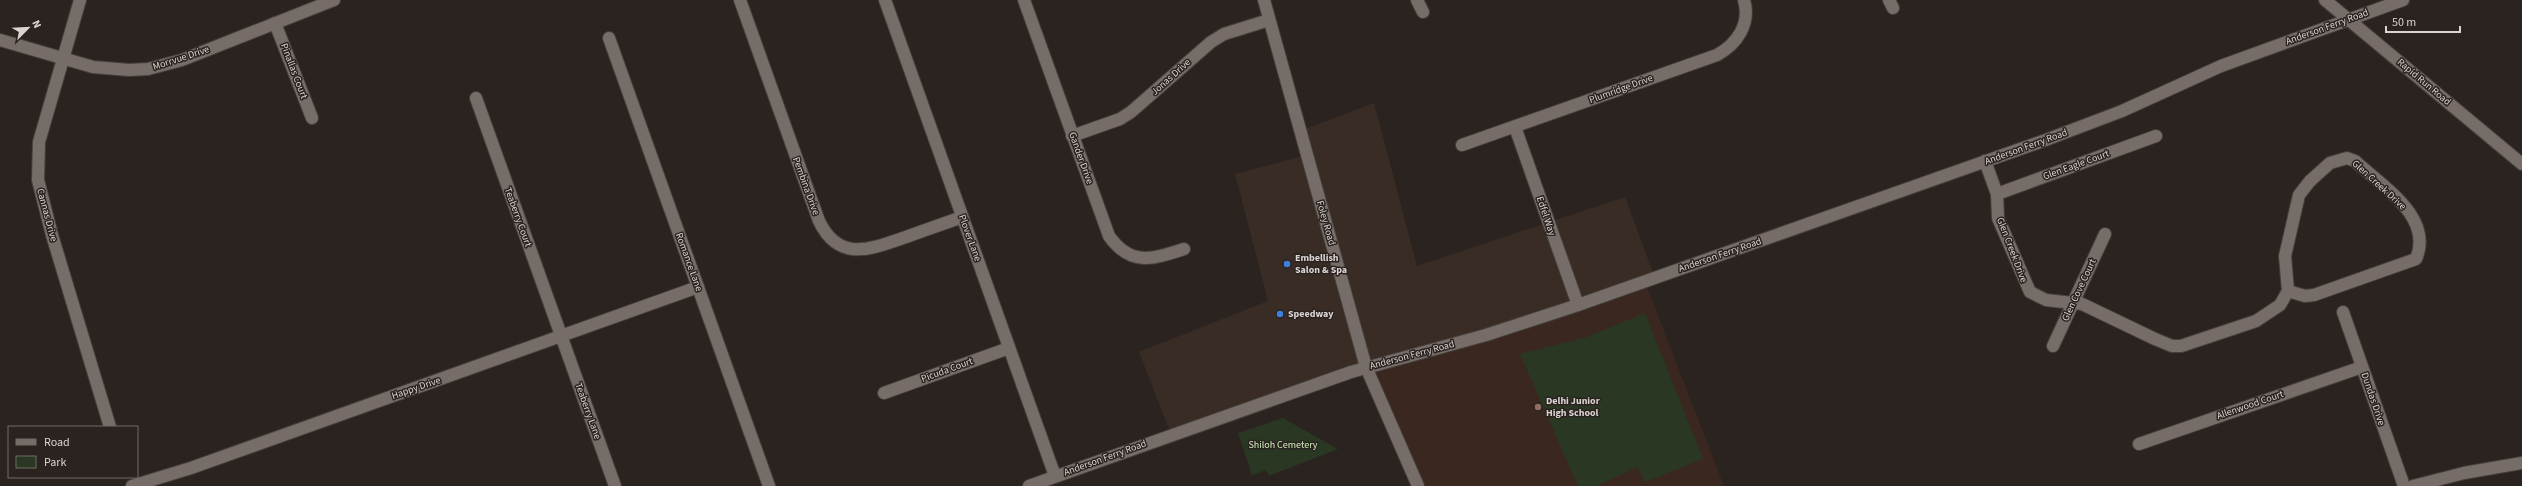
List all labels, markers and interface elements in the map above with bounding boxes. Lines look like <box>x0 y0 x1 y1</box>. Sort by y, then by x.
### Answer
street label: Anderson Ferry Road <box>2284 6 2370 48</box>
north arrow <box>8 8 48 48</box>
scale bar <box>2386 8 2460 34</box>
text: 50 m <box>2392 14 2416 31</box>
text: N <box>28 18 45 31</box>
street label: Pinallas Court <box>277 41 311 101</box>
street label: Morrvue Drive <box>151 42 211 74</box>
street label: Rapid Run Road <box>2394 55 2454 109</box>
street label: Jonas Drive <box>1148 56 1194 98</box>
street label: Plumridge Drive <box>1587 71 1655 107</box>
street label: Anderson Ferry Road <box>1983 126 2069 168</box>
street label: Gander Drive <box>1065 130 1097 186</box>
street label: Glen Eagle Court <box>2041 146 2112 183</box>
street label: Pembina Drive <box>789 155 823 217</box>
street label: Glen Creek Drive <box>2349 157 2409 213</box>
street label: Teaberry Court <box>501 185 535 249</box>
street label: Cannas Drive <box>33 187 61 243</box>
street label: Edfel Way <box>1533 195 1559 238</box>
street label: Foley Road <box>1313 199 1339 247</box>
street label: Plover Lane <box>955 213 985 263</box>
street label: Glen Creek Drive <box>1993 215 2031 285</box>
street label: Romance Lane <box>672 231 706 293</box>
street label: Anderson Ferry Road <box>1677 234 1763 276</box>
place label: Embellish Salon & Spa <box>1295 251 1347 277</box>
street label: Glen Cove Court <box>2058 256 2100 323</box>
marker: Embellish Salon & Spa <box>1282 259 1292 269</box>
place label: Speedway <box>1288 307 1334 321</box>
marker: Speedway <box>1275 309 1285 319</box>
street label: Anderson Ferry Road <box>1368 337 1456 373</box>
street label: Picuda Court <box>919 354 975 386</box>
street label: Dundas Drive <box>2357 370 2389 428</box>
street label: Happy Drive <box>390 373 442 403</box>
street label: Teaberry Lane <box>571 381 605 441</box>
street label: Allenwood Court <box>2215 387 2286 423</box>
place label: Delhi Junior High School <box>1546 394 1600 420</box>
marker: Delhi Junior High School <box>1533 402 1543 412</box>
legend <box>8 426 138 478</box>
text: Road <box>44 434 70 451</box>
street label: Anderson Ferry Road <box>1062 437 1148 479</box>
park label: Shiloh Cemetery <box>1248 438 1318 452</box>
text: Park <box>44 454 66 471</box>

